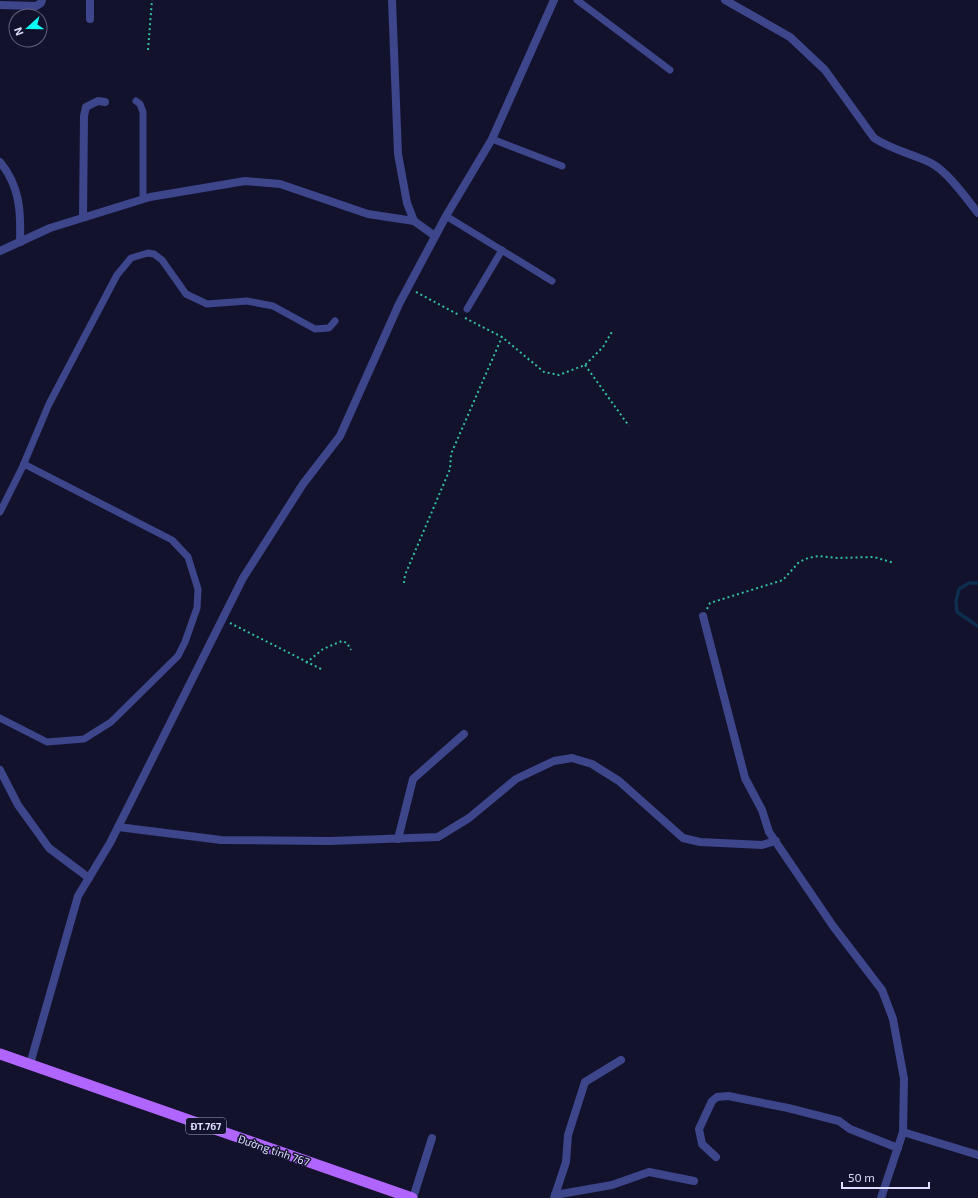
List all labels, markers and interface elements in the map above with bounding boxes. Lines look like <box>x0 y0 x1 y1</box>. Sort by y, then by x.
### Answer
north arrow <box>8 8 48 48</box>
text: N <box>11 26 26 38</box>
road number: ĐT.767 <box>186 1118 226 1134</box>
street label: Đường tỉnh 767 <box>237 1132 312 1168</box>
scale bar <box>842 1164 929 1190</box>
text: 50 m <box>848 1170 875 1184</box>

